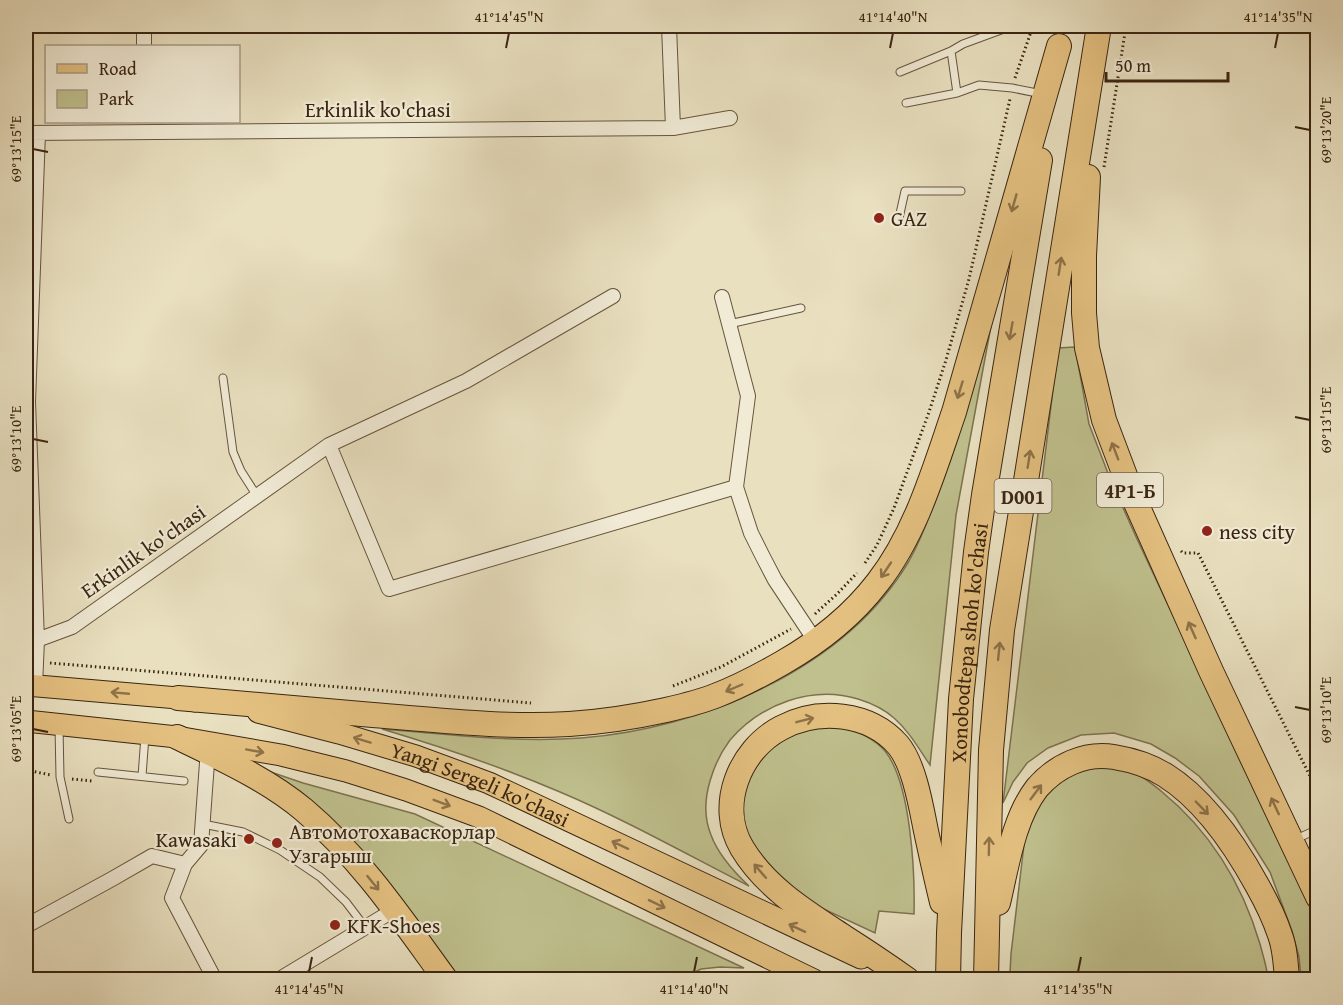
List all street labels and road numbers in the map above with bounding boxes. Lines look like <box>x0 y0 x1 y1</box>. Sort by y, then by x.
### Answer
street label: Erkinlik ko'chasi <box>305 94 451 125</box>
road number: 4Р1-Б <box>1097 473 1163 507</box>
road number: D001 <box>994 479 1052 513</box>
street label: Erkinlik ko'chasi <box>74 496 212 606</box>
street label: Xonobodtepa shoh ko'chasi <box>942 521 995 763</box>
street label: Yangi Sergeli ko'chasi <box>387 734 575 834</box>

